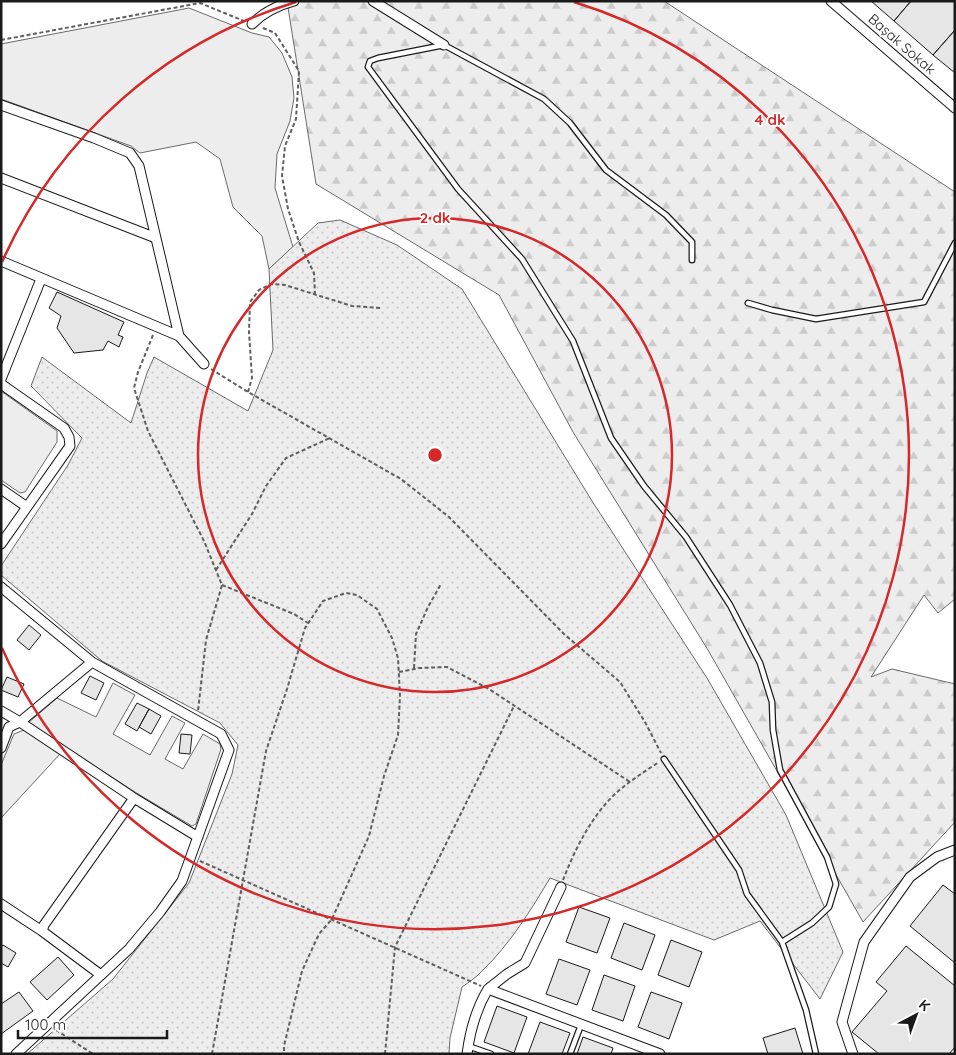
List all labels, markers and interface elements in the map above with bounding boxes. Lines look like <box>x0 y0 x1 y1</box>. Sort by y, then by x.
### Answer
street label: Başak Sokak <box>865 10 939 78</box>
text: 4 dk <box>755 110 785 129</box>
text: 2 dk <box>420 208 450 227</box>
centre of rings <box>426 446 444 464</box>
north arrow <box>891 990 941 1040</box>
text: K <box>915 995 934 1015</box>
scale bar <box>18 1008 166 1040</box>
text: 100 m <box>25 1015 66 1034</box>

